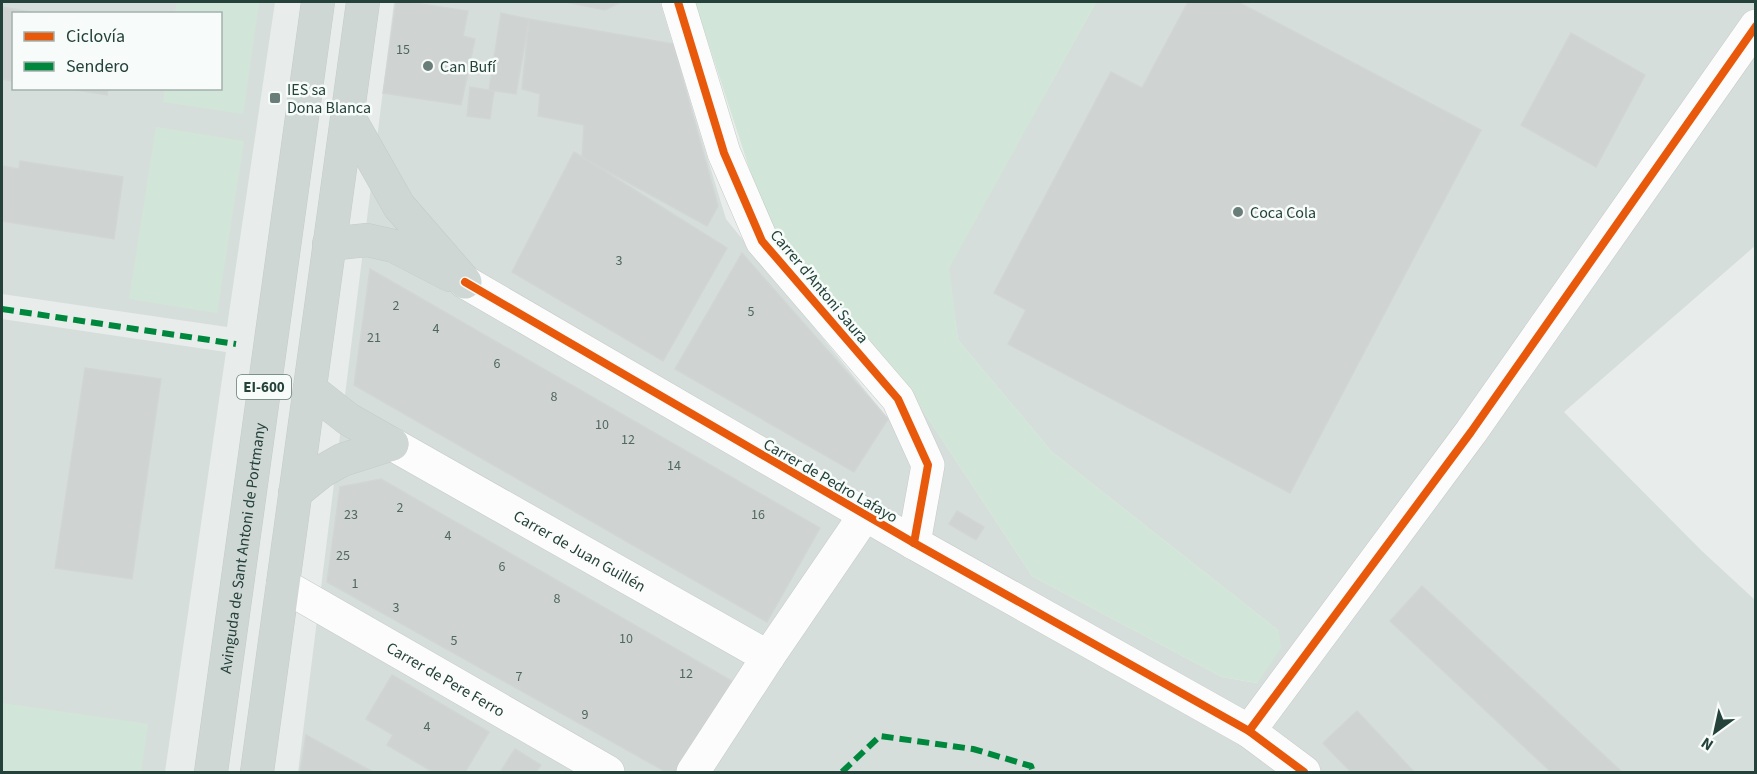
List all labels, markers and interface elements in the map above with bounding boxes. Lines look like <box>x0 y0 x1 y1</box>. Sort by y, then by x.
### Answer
legend <box>12 12 222 90</box>
text: Ciclovía <box>66 24 125 49</box>
house number: 15 <box>396 40 410 60</box>
text: Sendero <box>66 54 129 79</box>
place label: Can Bufí <box>440 56 497 78</box>
marker: Can Bufí <box>421 59 435 73</box>
place label: IES sa Dona Blanca <box>287 79 371 119</box>
marker: IES sa Dona Blanca <box>268 91 282 105</box>
place label: Coca Cola <box>1250 202 1316 224</box>
marker: Coca Cola <box>1231 205 1245 219</box>
street label: Carrer d'Antoni Saura <box>765 225 873 348</box>
house number: 3 <box>616 251 623 271</box>
house number: 2 <box>393 296 400 316</box>
house number: 5 <box>748 302 755 322</box>
house number: 4 <box>433 319 440 339</box>
house number: 21 <box>367 328 381 348</box>
house number: 6 <box>494 354 501 374</box>
road number: EI-600 <box>237 375 291 399</box>
house number: 8 <box>551 387 558 407</box>
house number: 10 <box>595 415 609 435</box>
street label: Avinguda de Sant Antoni de Portmany <box>215 421 271 675</box>
house number: 12 <box>621 430 635 450</box>
street label: Carrer de Pedro Lafayo <box>759 433 902 528</box>
house number: 14 <box>667 456 681 476</box>
house number: 2 <box>397 498 404 518</box>
house number: 23 <box>344 505 358 525</box>
street label: Carrer de Juan Guillén <box>509 505 650 598</box>
house number: 16 <box>751 505 765 525</box>
house number: 4 <box>445 526 452 546</box>
house number: 25 <box>336 546 350 566</box>
house number: 6 <box>499 557 506 577</box>
house number: 1 <box>352 574 359 594</box>
house number: 8 <box>554 589 561 609</box>
house number: 3 <box>393 598 400 618</box>
house number: 10 <box>619 629 633 649</box>
house number: 5 <box>451 631 458 651</box>
street label: Carrer de Pere Ferro <box>382 637 509 722</box>
house number: 12 <box>679 664 693 684</box>
house number: 7 <box>516 667 523 687</box>
north arrow <box>1685 702 1745 762</box>
house number: 9 <box>582 705 589 725</box>
house number: 4 <box>424 717 431 737</box>
text: N <box>1697 732 1718 756</box>

